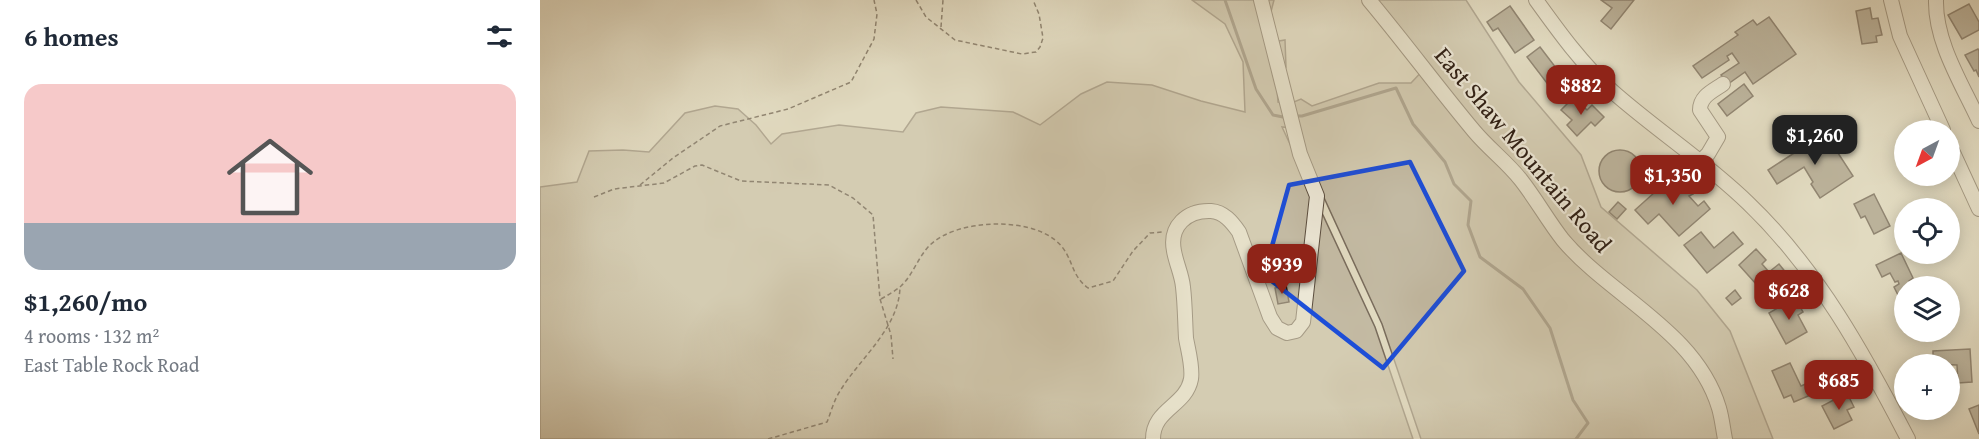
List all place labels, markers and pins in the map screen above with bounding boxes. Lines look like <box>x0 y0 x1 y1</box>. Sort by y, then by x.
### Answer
pin: $882 <box>1545 65 1617 116</box>
pin: $1,260 <box>1766 115 1864 166</box>
pin: $1,350 <box>1624 155 1722 206</box>
pin: $939 <box>1246 244 1318 295</box>
pin: $628 <box>1753 270 1825 321</box>
pin: $685 <box>1803 360 1875 411</box>

